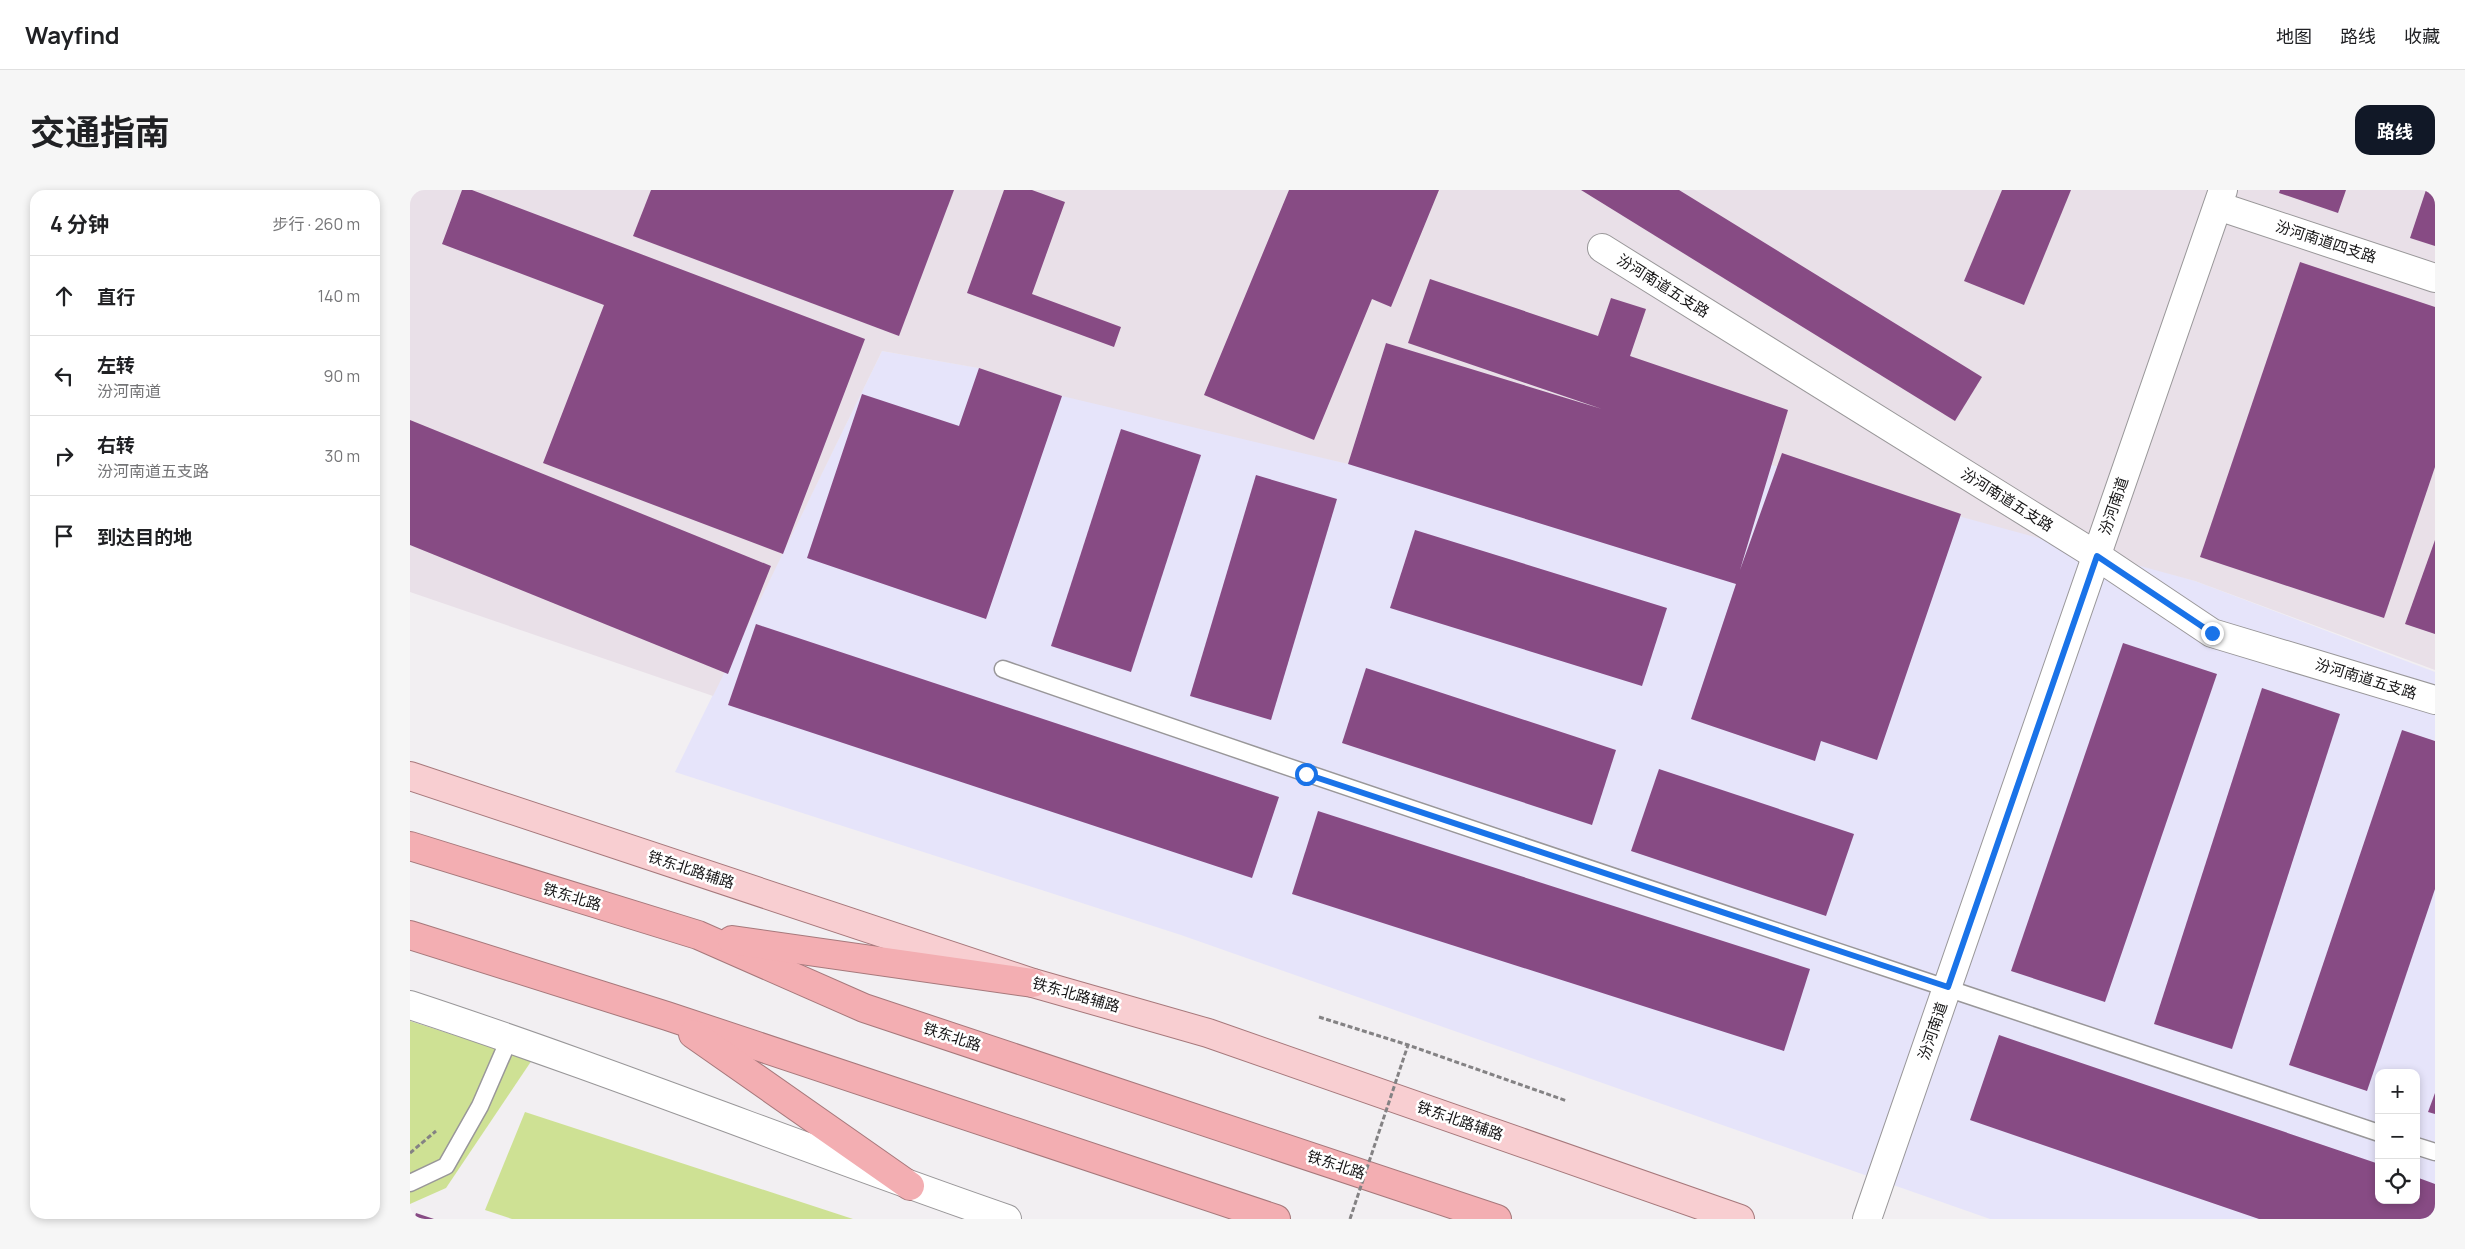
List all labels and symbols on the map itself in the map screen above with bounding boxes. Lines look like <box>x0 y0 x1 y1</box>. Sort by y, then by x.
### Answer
street label: 汾河南道四支路 <box>2273 215 2379 268</box>
street label: 汾河南道五支路 <box>1613 249 1713 322</box>
street label: 汾河南道五支路 <box>1957 463 2057 536</box>
street label: 汾河南道 <box>2094 474 2133 538</box>
route end <box>2201 622 2224 645</box>
street label: 汾河南道五支路 <box>2313 653 2419 704</box>
route start <box>1295 763 1318 786</box>
street label: 铁东北路辅路 <box>645 846 737 893</box>
street label: 铁东北路 <box>540 878 604 915</box>
street label: 铁东北路辅路 <box>1030 972 1122 1017</box>
street label: 汾河南道 <box>1913 999 1952 1063</box>
street label: 铁东北路 <box>920 1017 984 1056</box>
street label: 铁东北路辅路 <box>1414 1096 1506 1145</box>
street label: 铁东北路 <box>1304 1145 1368 1184</box>

